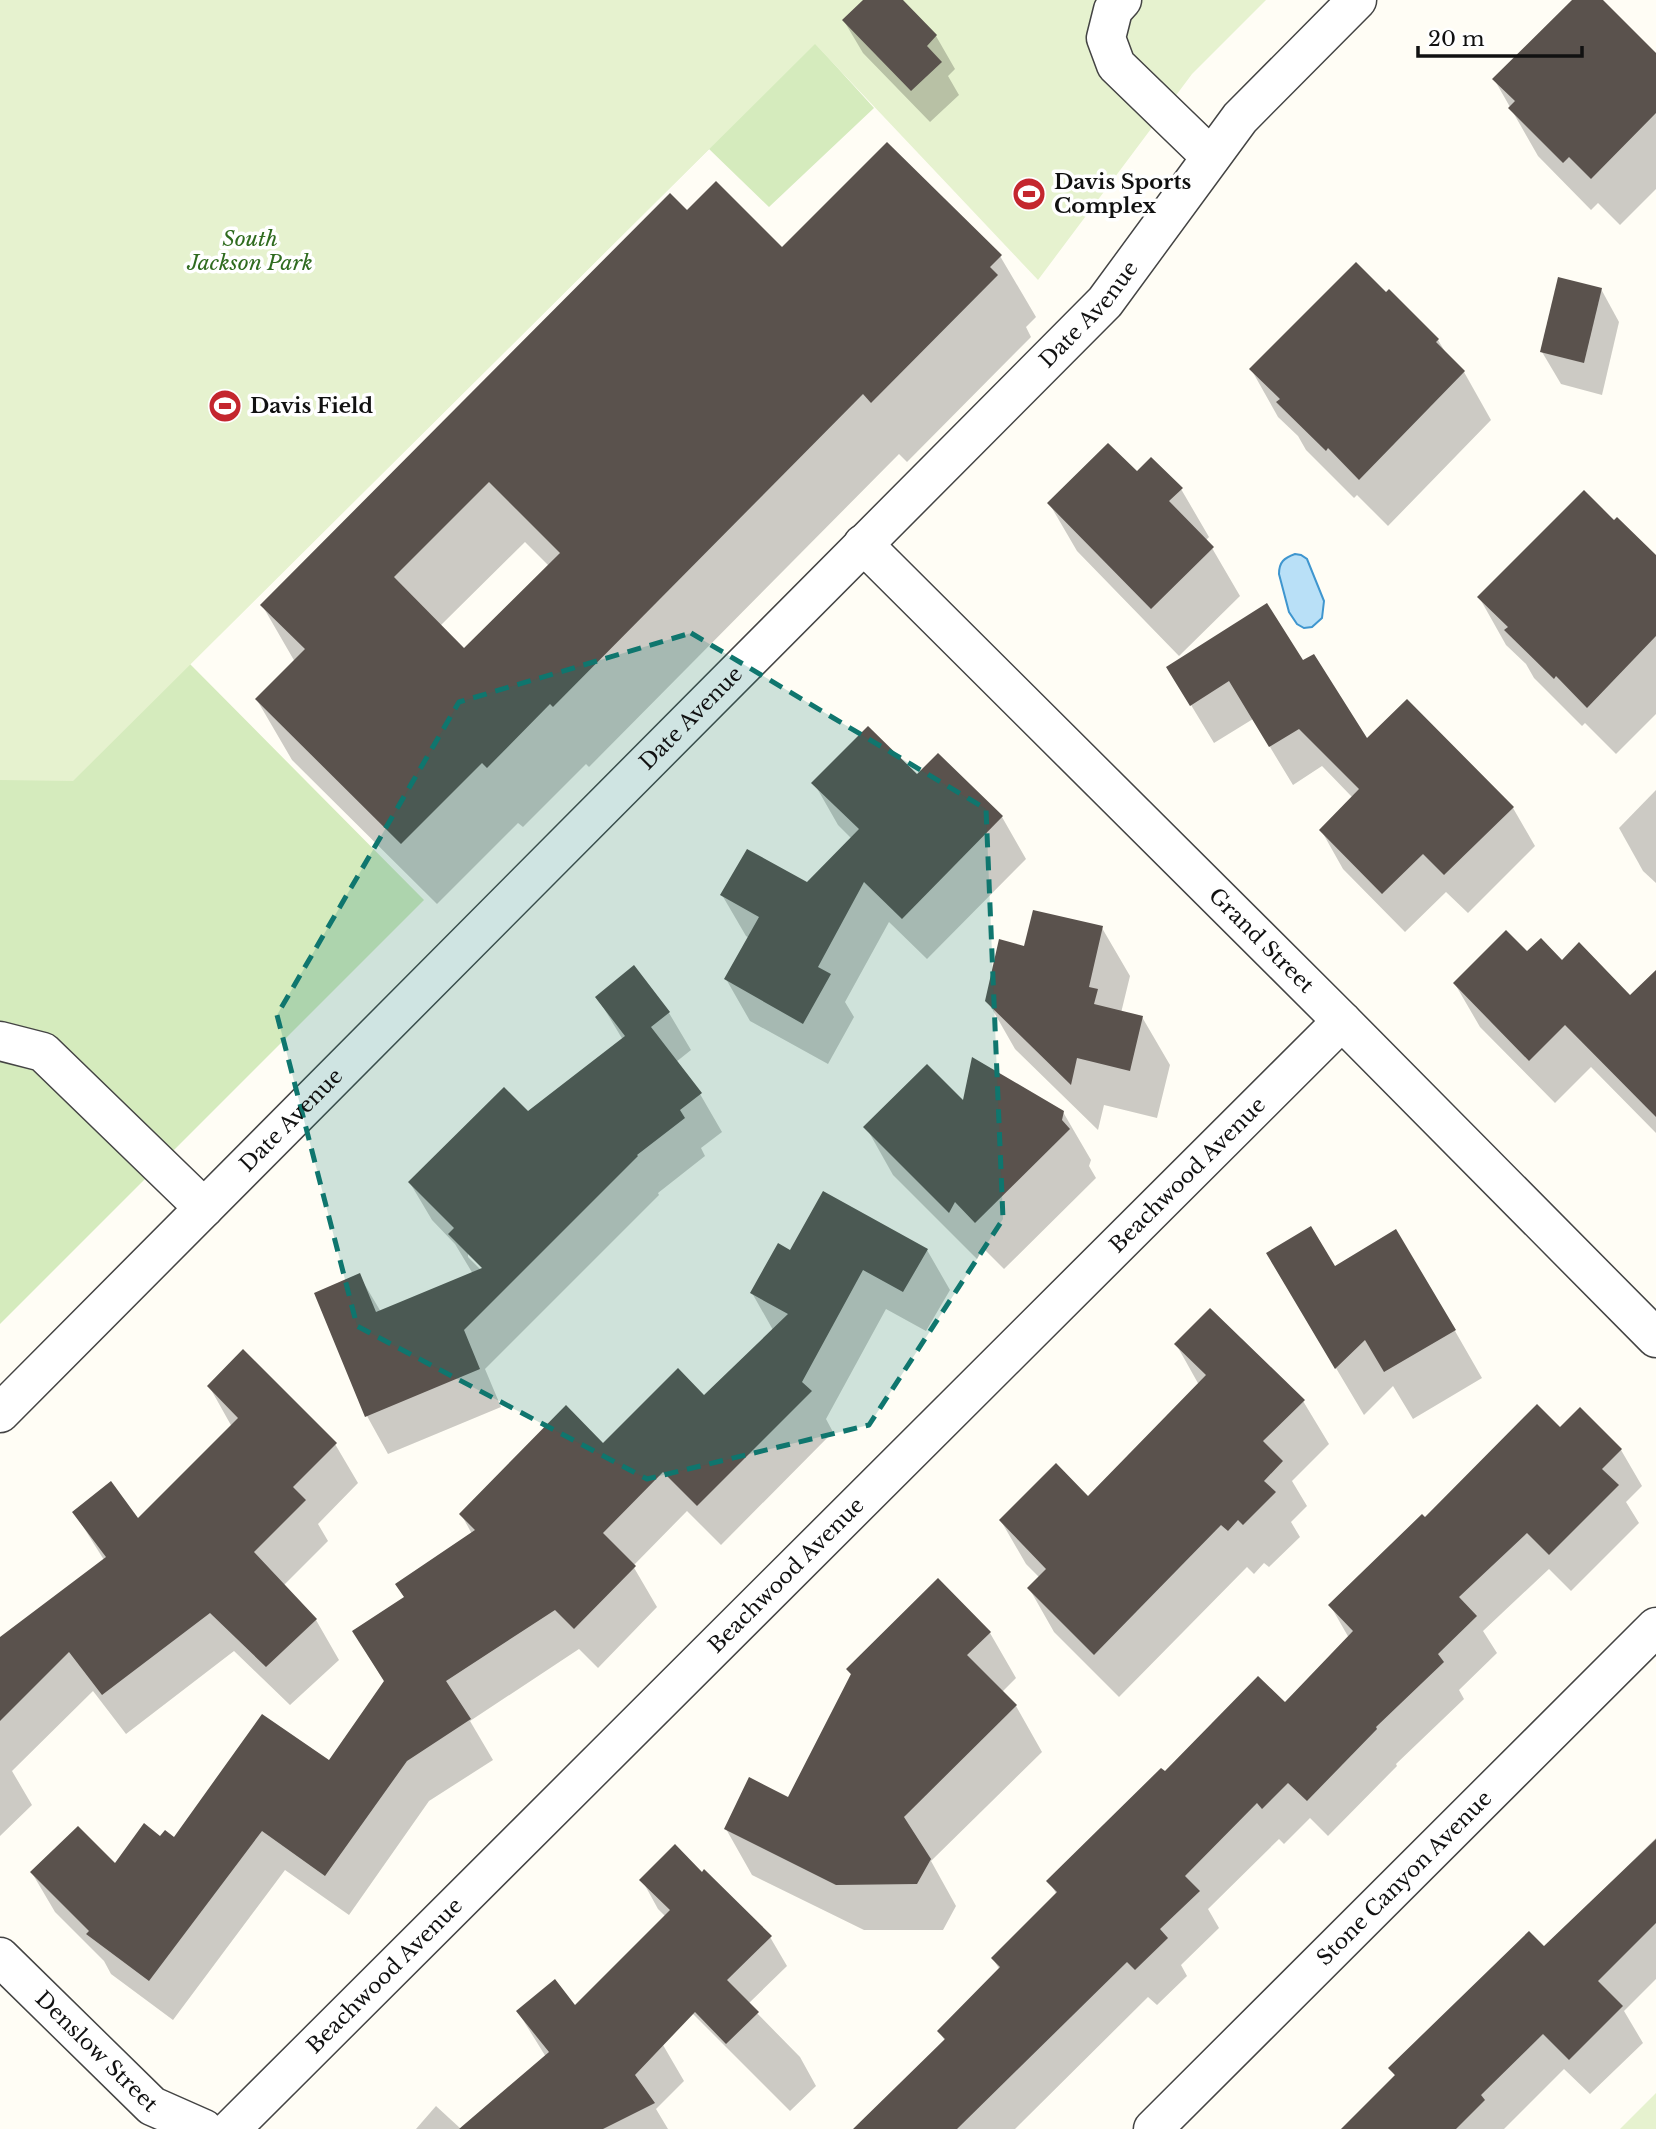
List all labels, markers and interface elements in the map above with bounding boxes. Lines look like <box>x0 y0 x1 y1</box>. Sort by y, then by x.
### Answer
scale bar <box>1418 14 1582 58</box>
text: 20 m <box>1428 26 1485 52</box>
place label: Davis Sports Complex <box>1054 169 1192 219</box>
sports icon: Davis Sports Complex <box>1010 175 1048 213</box>
park label: South Jackson Park <box>186 226 313 276</box>
street label: Date Avenue <box>1034 256 1144 373</box>
sports icon: Davis Field <box>206 387 244 425</box>
place label: Davis Field <box>250 393 374 419</box>
street label: Date Avenue <box>634 661 748 775</box>
street label: Grand Street <box>1203 883 1319 998</box>
street label: Date Avenue <box>234 1063 348 1177</box>
street label: Beachwood Avenue <box>1104 1092 1271 1258</box>
street label: Beachwood Avenue <box>703 1492 869 1659</box>
street label: Stone Canyon Avenue <box>1311 1785 1497 1971</box>
street label: Beachwood Avenue <box>301 1893 468 2059</box>
street label: Denslow Street <box>30 1986 163 2117</box>

